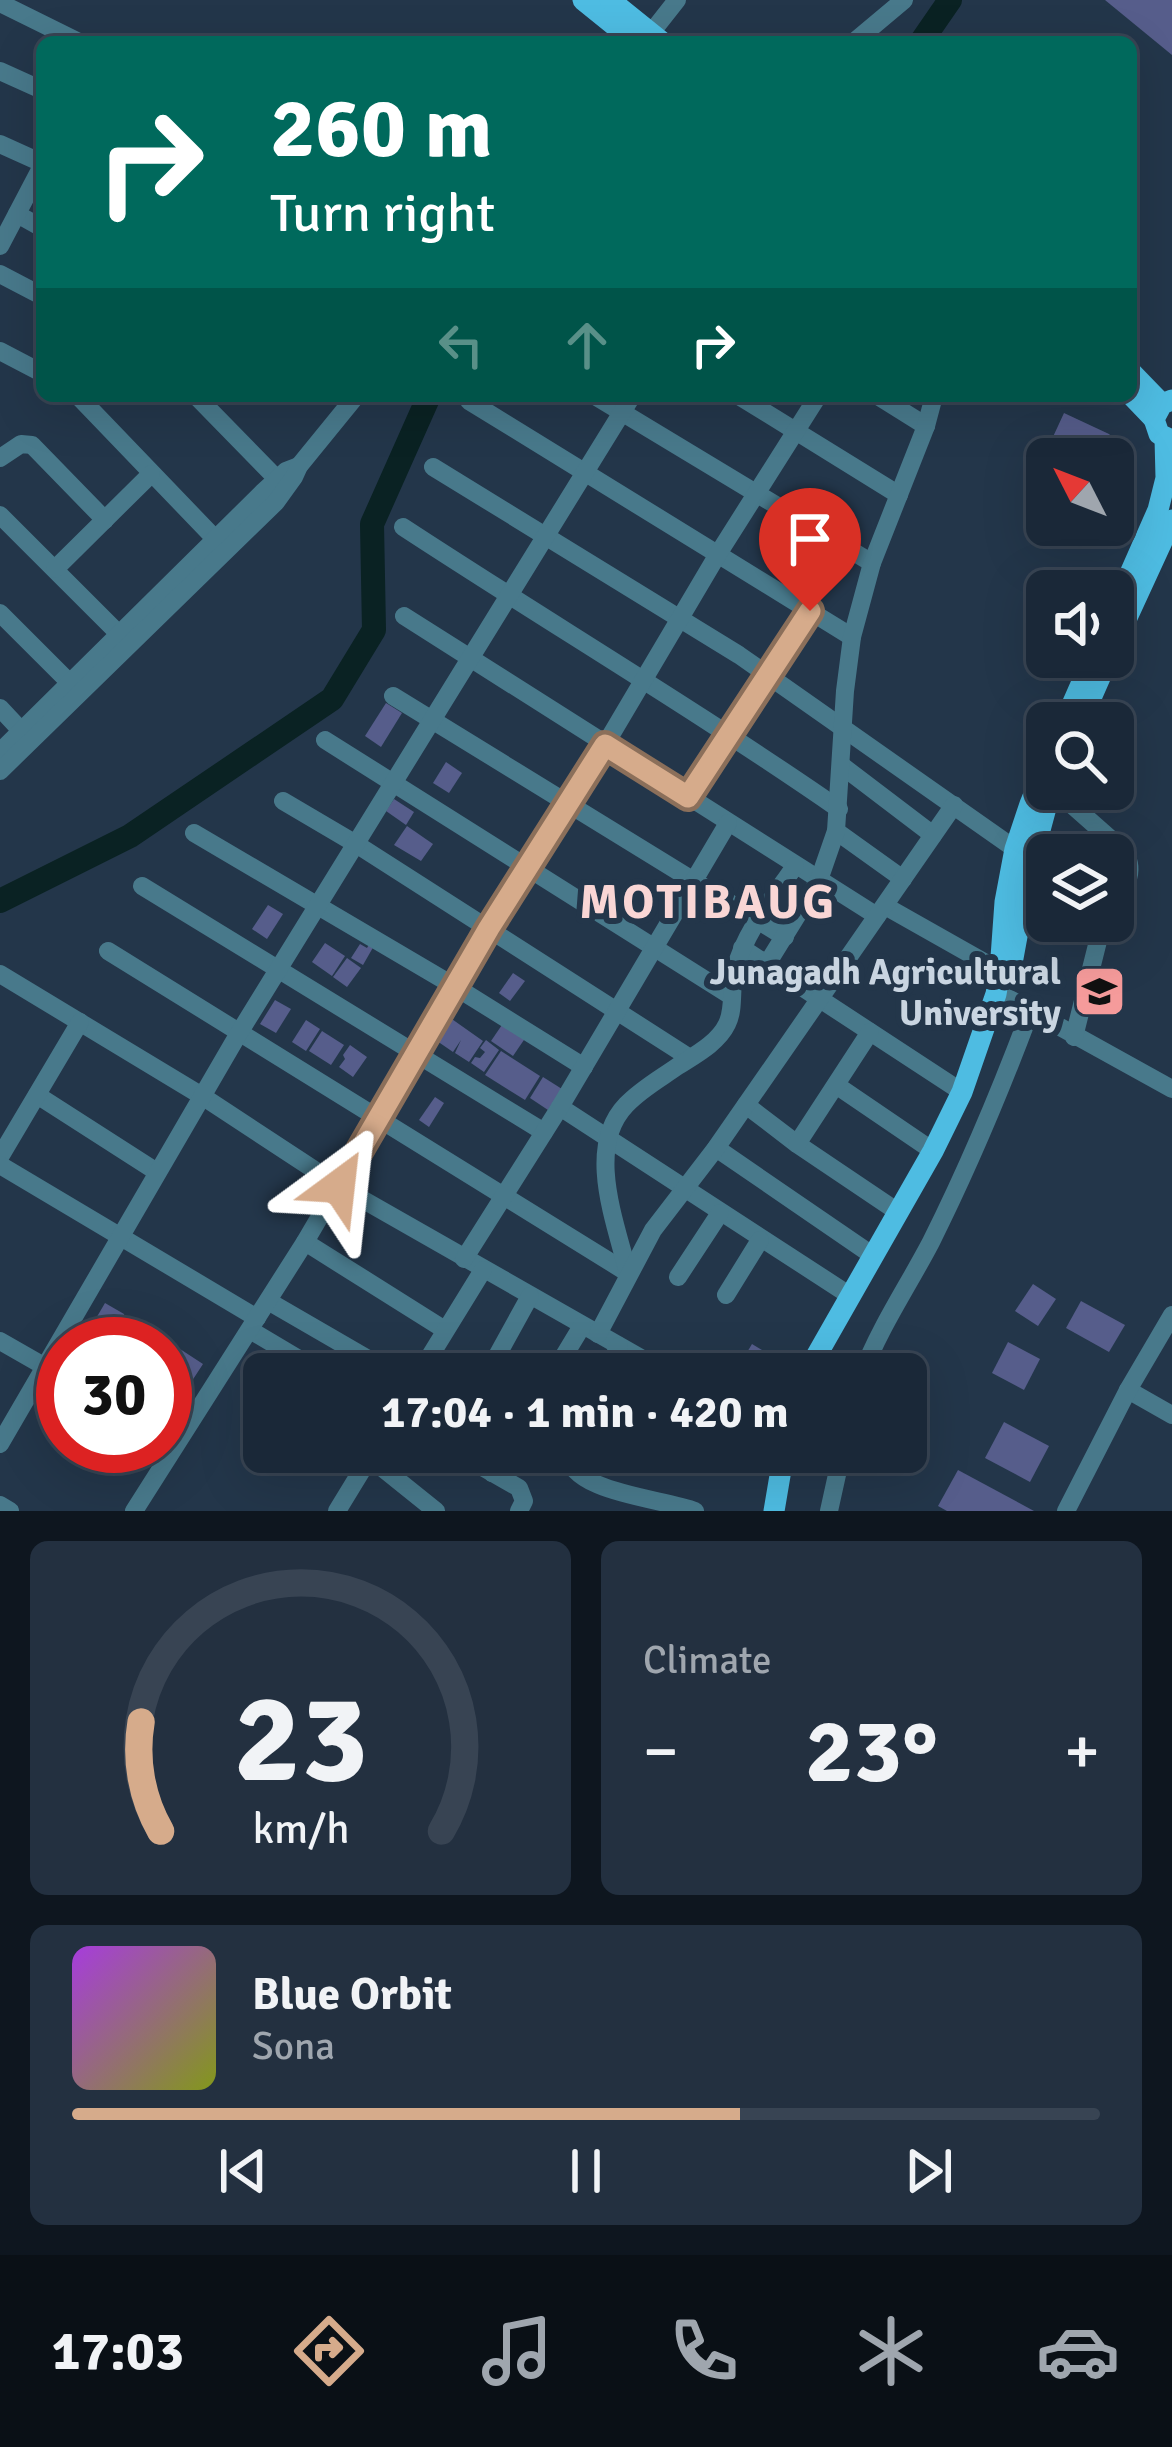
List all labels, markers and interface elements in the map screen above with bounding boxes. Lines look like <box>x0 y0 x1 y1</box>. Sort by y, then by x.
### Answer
text: 260 m <box>270 77 492 181</box>
icon: right <box>72 84 228 240</box>
text: Turn right <box>270 180 495 247</box>
icon: left <box>428 312 494 378</box>
icon: ahead <box>554 312 620 378</box>
icon: right <box>680 312 746 378</box>
north arrow <box>1026 438 1134 546</box>
map controls <box>1026 438 1134 942</box>
pin <box>759 488 861 611</box>
icon: arrive <box>777 506 843 572</box>
button: sound <box>1026 570 1134 678</box>
button: search <box>1026 702 1134 810</box>
button: layers <box>1026 834 1134 942</box>
district label: MOTIBAUG <box>579 873 837 932</box>
place label: Junagadh Agricultural University <box>710 950 1061 1036</box>
school or university icon: Junagadh Agricultural University <box>1072 964 1128 1020</box>
position arrow <box>276 1123 402 1249</box>
speed limit sign: 30 <box>36 1317 192 1473</box>
text: 17:04 · 1 min · 420 m <box>381 1385 789 1440</box>
text: Climate <box>643 1636 772 1684</box>
text: 23 <box>233 1663 368 1816</box>
text: 23° <box>805 1696 938 1807</box>
text: − <box>643 1711 679 1792</box>
text: + <box>1064 1711 1100 1792</box>
text: km/h <box>252 1803 349 1856</box>
text: Blue Orbit <box>252 1967 452 2022</box>
text: Sona <box>252 2022 335 2070</box>
icon: previous <box>210 2138 276 2204</box>
icon: pause <box>553 2138 619 2204</box>
icon: next <box>896 2138 962 2204</box>
icon: directions <box>287 2309 371 2393</box>
icon: music <box>475 2309 559 2393</box>
icon: phone <box>662 2309 746 2393</box>
icon: climate <box>849 2309 933 2393</box>
icon: car <box>1036 2309 1120 2393</box>
text: 17:03 <box>52 2318 184 2385</box>

